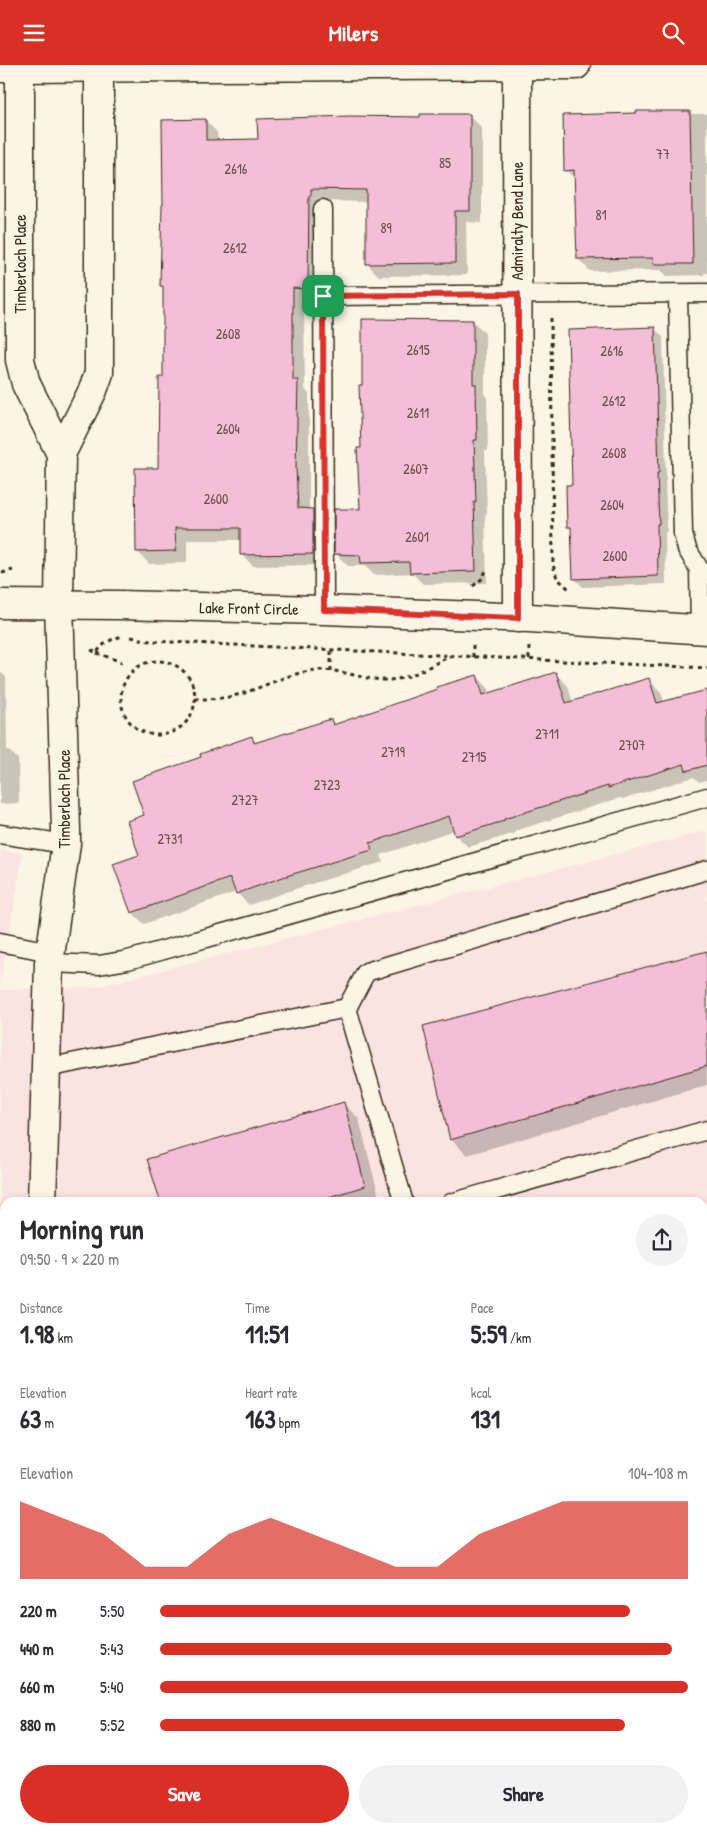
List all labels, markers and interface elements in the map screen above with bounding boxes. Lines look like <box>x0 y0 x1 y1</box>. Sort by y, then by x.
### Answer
text: Milers <box>329 18 378 48</box>
icon: menu <box>20 19 48 47</box>
icon: search <box>659 19 687 47</box>
house number: 77 <box>656 144 670 163</box>
house number: 85 <box>439 153 451 172</box>
house number: 2616 <box>225 159 248 178</box>
street label: Admiralty Bend Lane <box>506 161 528 280</box>
house number: 81 <box>595 205 607 224</box>
street label: Timberloch Place <box>9 214 31 314</box>
house number: 89 <box>380 218 392 237</box>
house number: 2612 <box>223 238 247 257</box>
pin <box>302 275 344 317</box>
icon: arrive <box>309 282 337 310</box>
house number: 2608 <box>216 324 240 343</box>
house number: 2615 <box>406 340 430 359</box>
house number: 2616 <box>601 341 624 360</box>
house number: 2612 <box>602 391 626 410</box>
house number: 2611 <box>407 403 429 422</box>
house number: 2604 <box>216 419 240 438</box>
house number: 2608 <box>602 443 626 462</box>
house number: 2607 <box>403 459 429 478</box>
house number: 2600 <box>204 489 228 508</box>
house number: 2604 <box>600 495 624 514</box>
house number: 2601 <box>405 527 429 546</box>
house number: 2600 <box>603 546 627 565</box>
street label: Lake Front Circle <box>199 596 299 620</box>
house number: 2711 <box>535 724 559 743</box>
house number: 2707 <box>619 735 645 754</box>
house number: 2719 <box>381 742 405 761</box>
house number: 2715 <box>462 747 486 766</box>
street label: Timberloch Place <box>53 749 75 849</box>
house number: 2723 <box>314 775 340 794</box>
house number: 2727 <box>232 790 259 809</box>
house number: 2731 <box>158 829 182 848</box>
text: Morning run <box>20 1210 144 1248</box>
button: share <box>636 1214 688 1266</box>
text: 09:50 · 9 × 220 m <box>20 1248 119 1270</box>
text: Distance <box>20 1298 63 1317</box>
text: Time <box>245 1298 270 1317</box>
text: Pace <box>471 1298 494 1317</box>
text: 1.98 <box>20 1317 54 1351</box>
text: 11:51 <box>245 1317 289 1351</box>
text: 5:59 <box>471 1317 507 1351</box>
text: km <box>54 1328 73 1347</box>
text: /km <box>507 1328 531 1347</box>
text: Elevation <box>20 1383 67 1402</box>
text: Heart rate <box>245 1383 298 1402</box>
text: kcal <box>471 1383 491 1402</box>
text: 63 <box>20 1402 41 1436</box>
text: 163 <box>245 1402 276 1436</box>
text: 131 <box>471 1402 500 1436</box>
text: m <box>41 1413 54 1432</box>
text: bpm <box>276 1413 300 1432</box>
text: Elevation <box>20 1462 73 1484</box>
text: 104–108 m <box>628 1462 688 1484</box>
text: 220 m <box>20 1600 57 1622</box>
text: 5:50 <box>100 1600 124 1622</box>
text: 440 m <box>20 1638 54 1660</box>
text: 5:43 <box>100 1638 124 1660</box>
text: 660 m <box>20 1676 55 1698</box>
text: 5:40 <box>100 1676 124 1698</box>
text: 880 m <box>20 1714 56 1736</box>
text: 5:52 <box>100 1714 125 1736</box>
button: Save <box>20 1765 349 1823</box>
button: Share <box>359 1765 688 1823</box>

